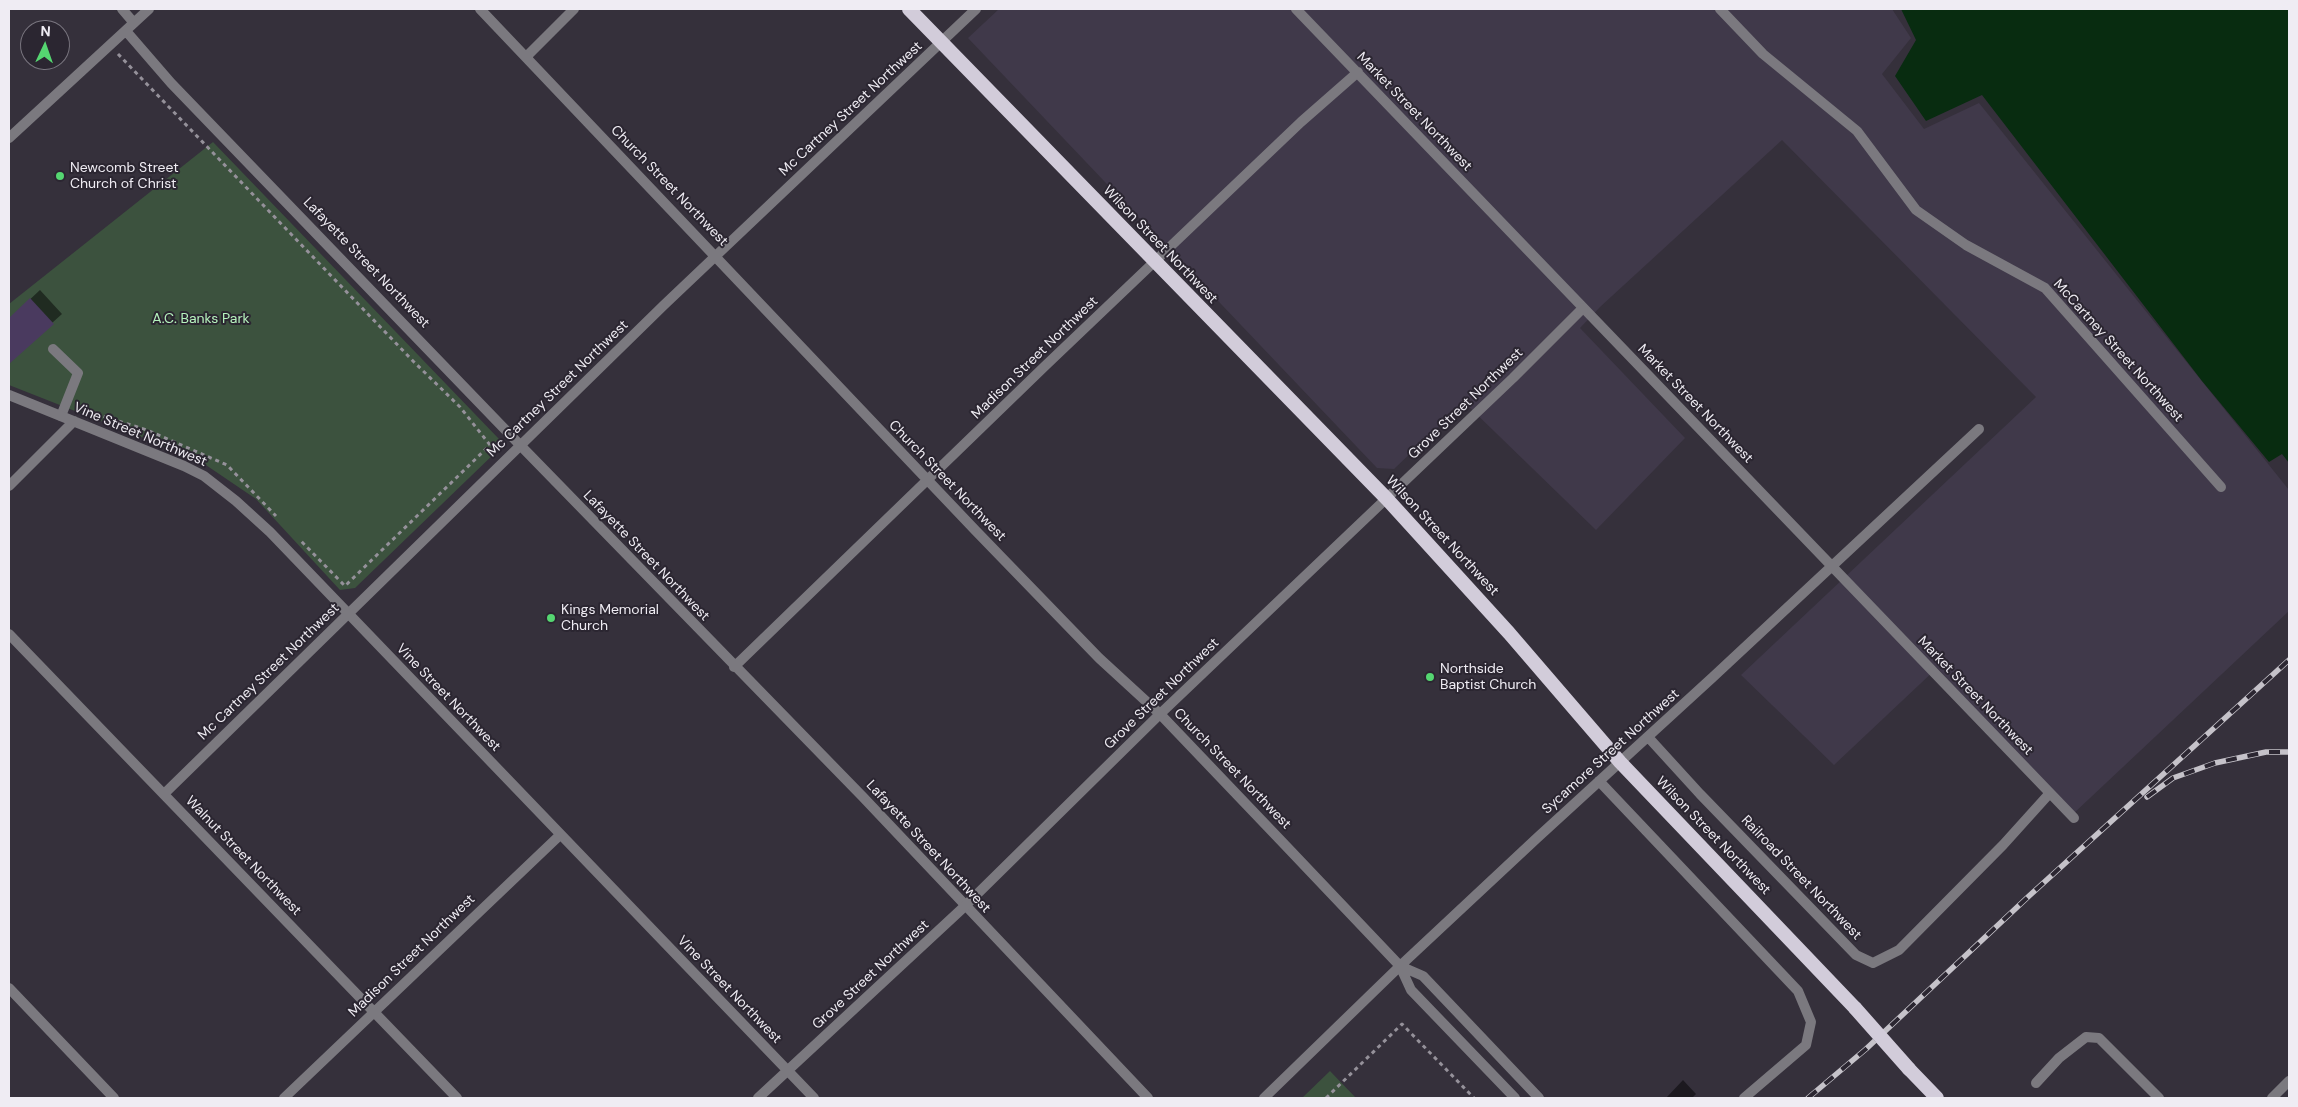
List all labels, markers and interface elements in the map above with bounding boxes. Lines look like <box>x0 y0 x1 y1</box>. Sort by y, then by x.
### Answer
north arrow <box>20 20 70 70</box>
text: N <box>40 22 51 40</box>
street label: Mc Cartney Street Northwest <box>776 38 926 180</box>
street label: Market Street Northwest <box>1353 49 1475 175</box>
street label: Church Street Northwest <box>607 122 731 250</box>
place label: Newcomb Street Church of Christ <box>70 160 179 192</box>
marker: Newcomb Street Church of Christ <box>54 170 66 182</box>
street label: Wilson Street Northwest <box>1099 182 1221 308</box>
street label: Lafayette Street Northwest <box>299 194 433 332</box>
street label: McCartney Street Northwest <box>2050 276 2186 426</box>
street label: Madison Street Northwest <box>968 293 1102 423</box>
park label: A.C. Banks Park <box>152 311 250 327</box>
street label: Mc Cartney Street Northwest <box>484 317 632 461</box>
street label: Market Street Northwest <box>1634 341 1756 467</box>
street label: Grove Street Northwest <box>1405 345 1527 463</box>
street label: Vine Street Northwest <box>71 399 209 471</box>
street label: Church Street Northwest <box>885 417 1009 545</box>
street label: Wilson Street Northwest <box>1382 473 1502 599</box>
street label: Lafayette Street Northwest <box>579 487 713 625</box>
street label: Mc Cartney Street Northwest <box>195 600 343 744</box>
place label: Kings Memorial Church <box>561 602 659 634</box>
marker: Kings Memorial Church <box>545 612 557 624</box>
street label: Market Street Northwest <box>1914 633 2036 759</box>
street label: Grove Street Northwest <box>1101 635 1223 753</box>
street label: Vine Street Northwest <box>392 641 504 755</box>
place label: Northside Baptist Church <box>1440 661 1536 694</box>
marker: Northside Baptist Church <box>1424 671 1436 683</box>
street label: Sycamore Street Northwest <box>1539 686 1683 818</box>
street label: Church Street Northwest <box>1170 705 1294 833</box>
street label: Wilson Street Northwest <box>1652 773 1774 899</box>
street label: Lafayette Street Northwest <box>862 777 994 917</box>
street label: Walnut Street Northwest <box>182 793 304 919</box>
street label: Railroad Street Northwest <box>1737 812 1865 944</box>
street label: Madison Street Northwest <box>345 891 479 1021</box>
street label: Grove Street Northwest <box>809 917 933 1033</box>
street label: Vine Street Northwest <box>673 933 785 1047</box>

